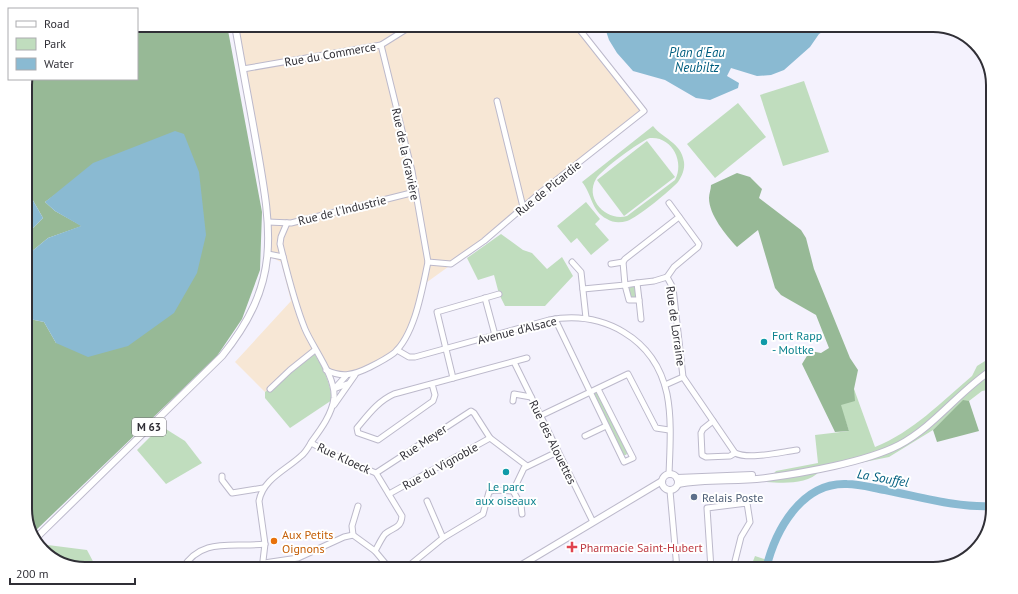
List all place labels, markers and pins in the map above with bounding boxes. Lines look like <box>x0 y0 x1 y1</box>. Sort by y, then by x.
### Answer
place label: Fort Rapp - Moltke <box>772 328 822 357</box>
marker: Fort Rapp - Moltke <box>759 337 769 347</box>
marker: Le parc aux oiseaux <box>501 467 511 477</box>
place label: Le parc aux oiseaux <box>476 479 536 508</box>
place label: Relais Poste <box>702 490 763 505</box>
marker: Relais Poste <box>689 492 699 502</box>
place label: Aux Petits Oignons <box>282 527 333 556</box>
marker: Aux Petits Oignons <box>269 536 279 546</box>
place label: Pharmacie Saint-Hubert <box>580 540 703 555</box>
marker: Pharmacie Saint-Hubert <box>567 542 577 552</box>

